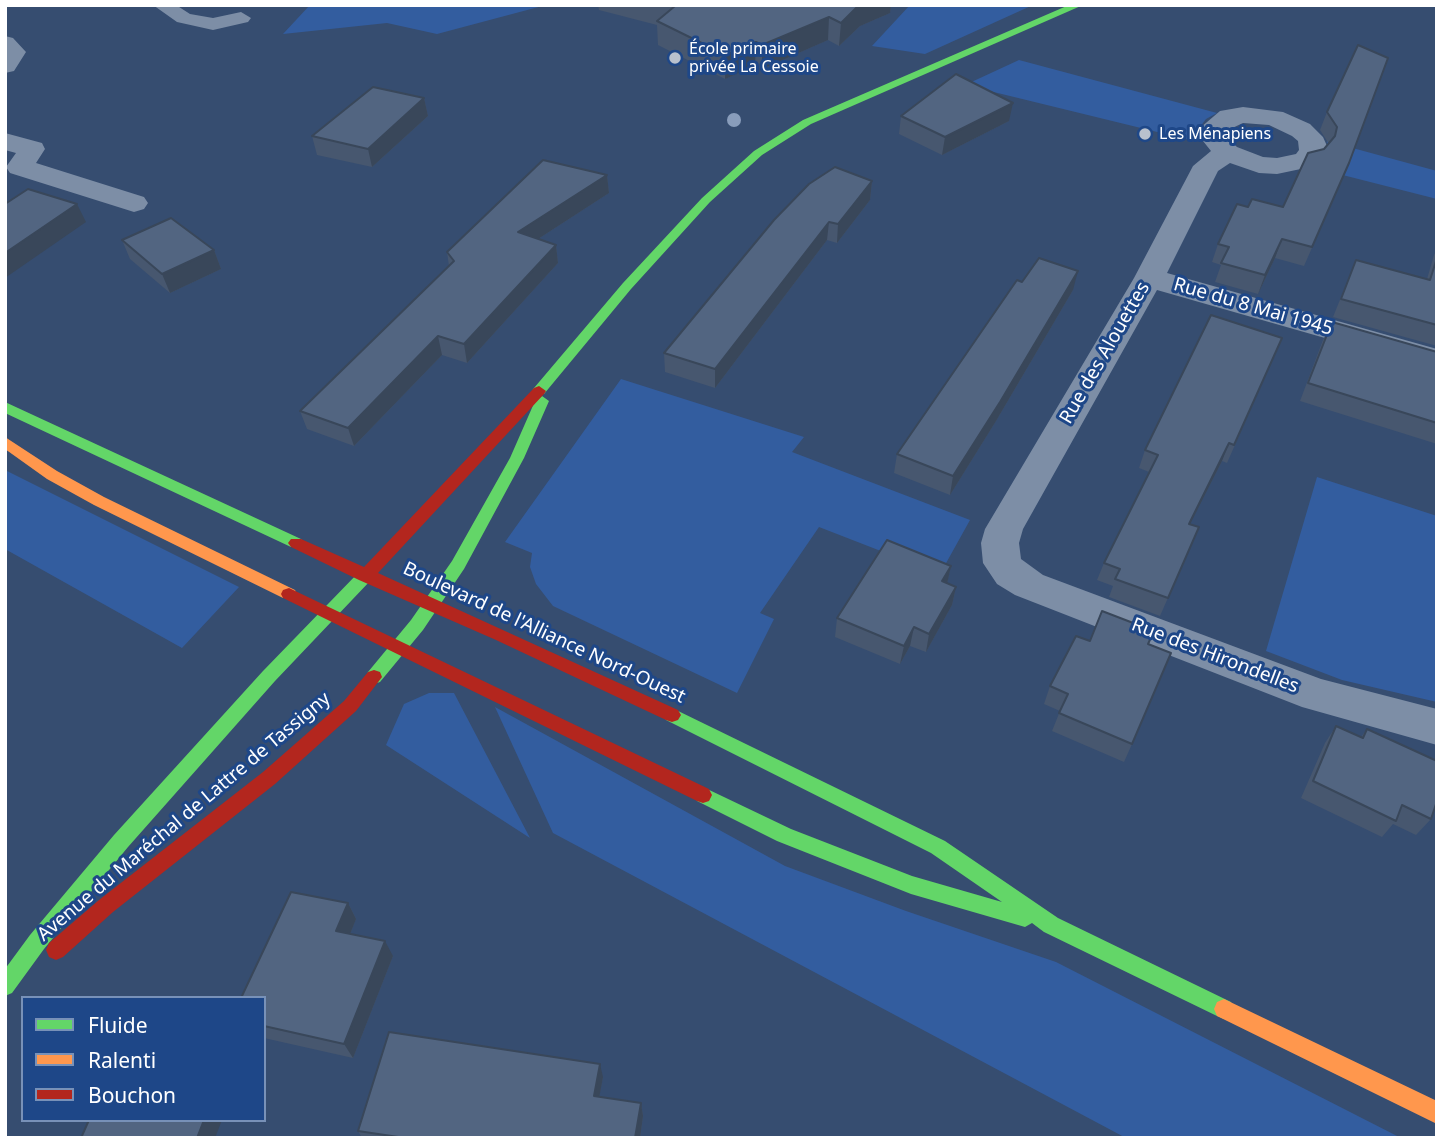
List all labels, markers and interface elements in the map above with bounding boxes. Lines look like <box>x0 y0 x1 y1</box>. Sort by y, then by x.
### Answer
place label: École primaire privée La Cessoie <box>689 39 819 77</box>
marker: École primaire privée La Cessoie <box>667 50 683 66</box>
place label: Les Ménapiens <box>1159 124 1271 144</box>
marker: Les Ménapiens <box>1137 126 1153 142</box>
street label: Rue du 8 Mai 1945 <box>1171 273 1335 341</box>
street label: Rue des Alouettes <box>1055 278 1155 428</box>
street label: Boulevard de l'Alliance Nord-Ouest <box>399 557 689 709</box>
street label: Rue des Hirondelles <box>1128 614 1302 698</box>
street label: Avenue du Maréchal de Lattre de Tassigny <box>33 688 335 946</box>
legend <box>21 996 266 1122</box>
text: Fluide <box>88 1011 147 1039</box>
text: Ralenti <box>88 1046 156 1074</box>
text: Bouchon <box>88 1081 176 1109</box>

